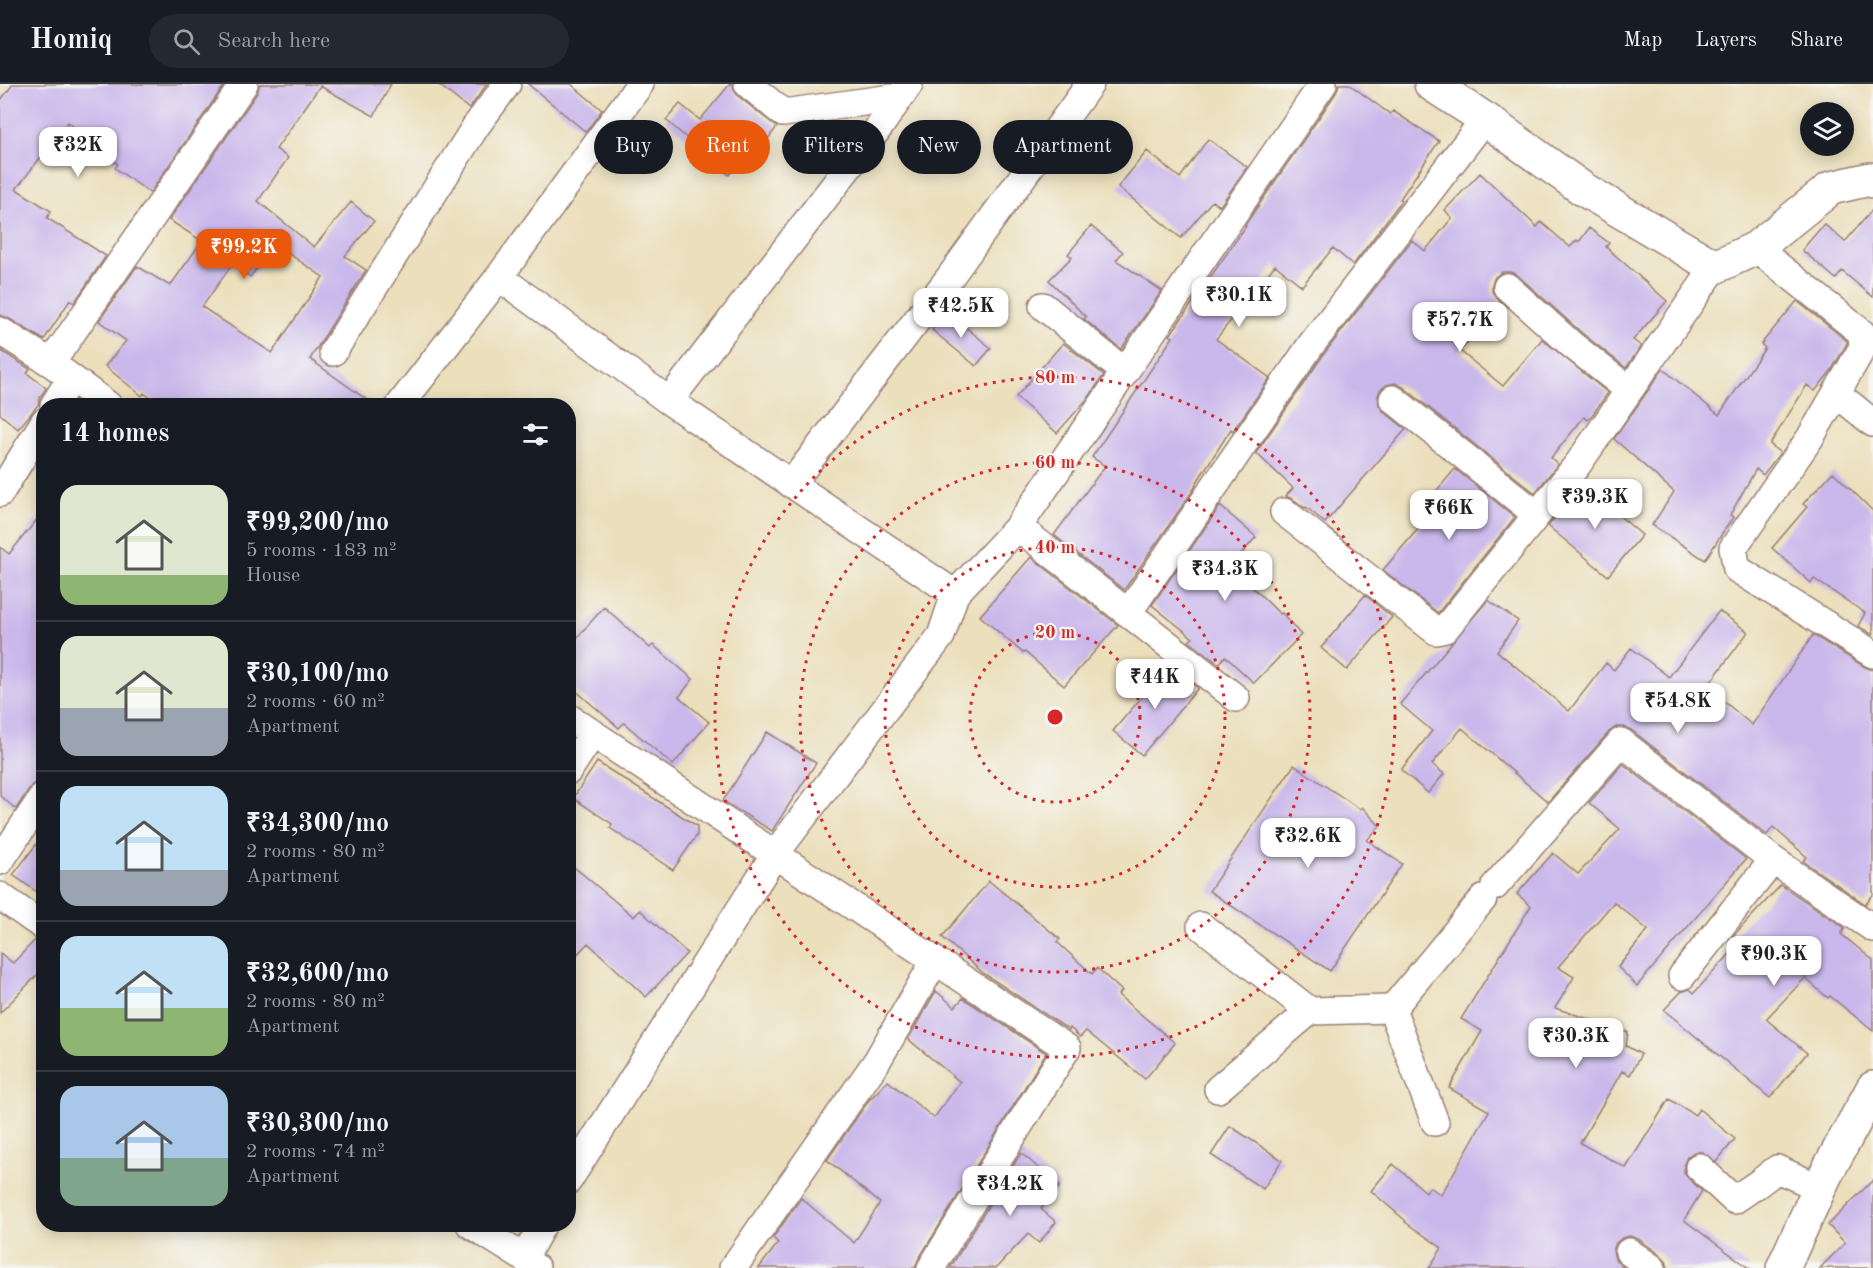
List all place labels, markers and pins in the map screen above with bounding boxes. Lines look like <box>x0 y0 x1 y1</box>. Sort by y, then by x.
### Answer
pin: ₹32K <box>42 127 114 178</box>
pin: ₹99.2K <box>195 229 293 280</box>
pin: ₹30.1K <box>1190 277 1288 328</box>
pin: ₹42.5K <box>912 288 1010 339</box>
pin: ₹57.7K <box>1411 302 1509 353</box>
pin: ₹39.3K <box>1546 479 1644 530</box>
pin: ₹66K <box>1413 490 1485 541</box>
pin: ₹34.3K <box>1176 551 1274 602</box>
pin: ₹44K <box>1119 659 1191 710</box>
pin: ₹54.8K <box>1629 683 1727 734</box>
centre of rings <box>1045 707 1065 727</box>
pin: ₹32.6K <box>1259 818 1357 869</box>
pin: ₹90.3K <box>1725 936 1823 987</box>
pin: ₹30.3K <box>1527 1018 1625 1069</box>
pin: ₹34.2K <box>961 1166 1059 1217</box>

